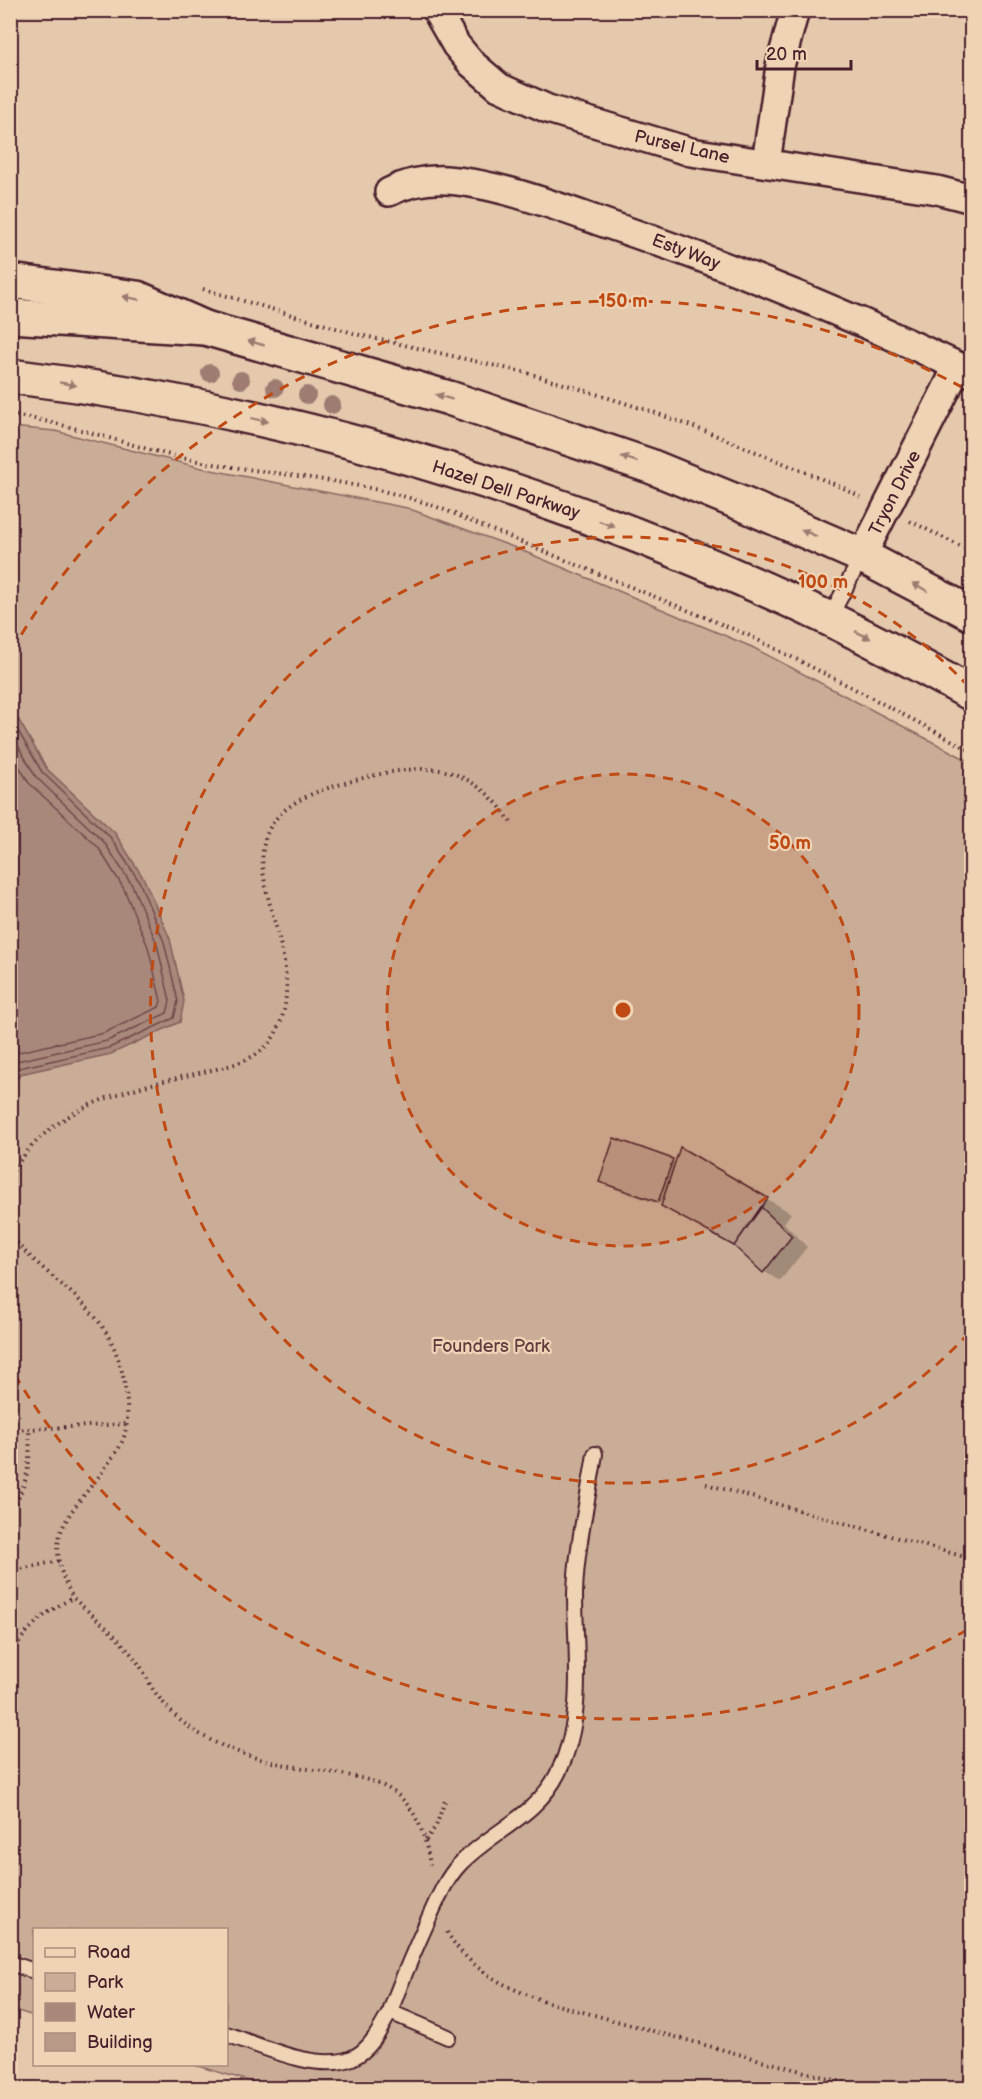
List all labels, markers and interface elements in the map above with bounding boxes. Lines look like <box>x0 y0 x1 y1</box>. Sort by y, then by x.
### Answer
scale bar <box>757 33 852 71</box>
text: 20 m <box>766 44 807 65</box>
street label: Pursel Lane <box>632 126 732 168</box>
street label: Esty Way <box>649 229 724 275</box>
text: 150 m <box>598 291 648 312</box>
one-way arrow <box>122 293 141 302</box>
one-way arrow <box>247 338 265 347</box>
one-way arrow <box>59 379 78 388</box>
one-way arrow <box>435 392 453 401</box>
one-way arrow <box>251 415 269 425</box>
street label: Tryon Drive <box>865 447 926 539</box>
one-way arrow <box>619 453 637 463</box>
street label: Hazel Dell Parkway <box>430 456 583 524</box>
one-way arrow <box>598 520 616 530</box>
one-way arrow <box>800 527 818 537</box>
text: 100 m <box>798 572 848 593</box>
one-way arrow <box>911 582 928 592</box>
one-way arrow <box>855 631 872 640</box>
text: 50 m <box>769 833 811 854</box>
centre of rings <box>613 1000 633 1020</box>
park label: Founders Park <box>432 1336 550 1357</box>
legend <box>33 1928 228 2066</box>
text: Road <box>87 1942 131 1963</box>
text: Park <box>87 1972 123 1993</box>
text: Water <box>87 2002 135 2023</box>
text: Building <box>87 2032 153 2053</box>

